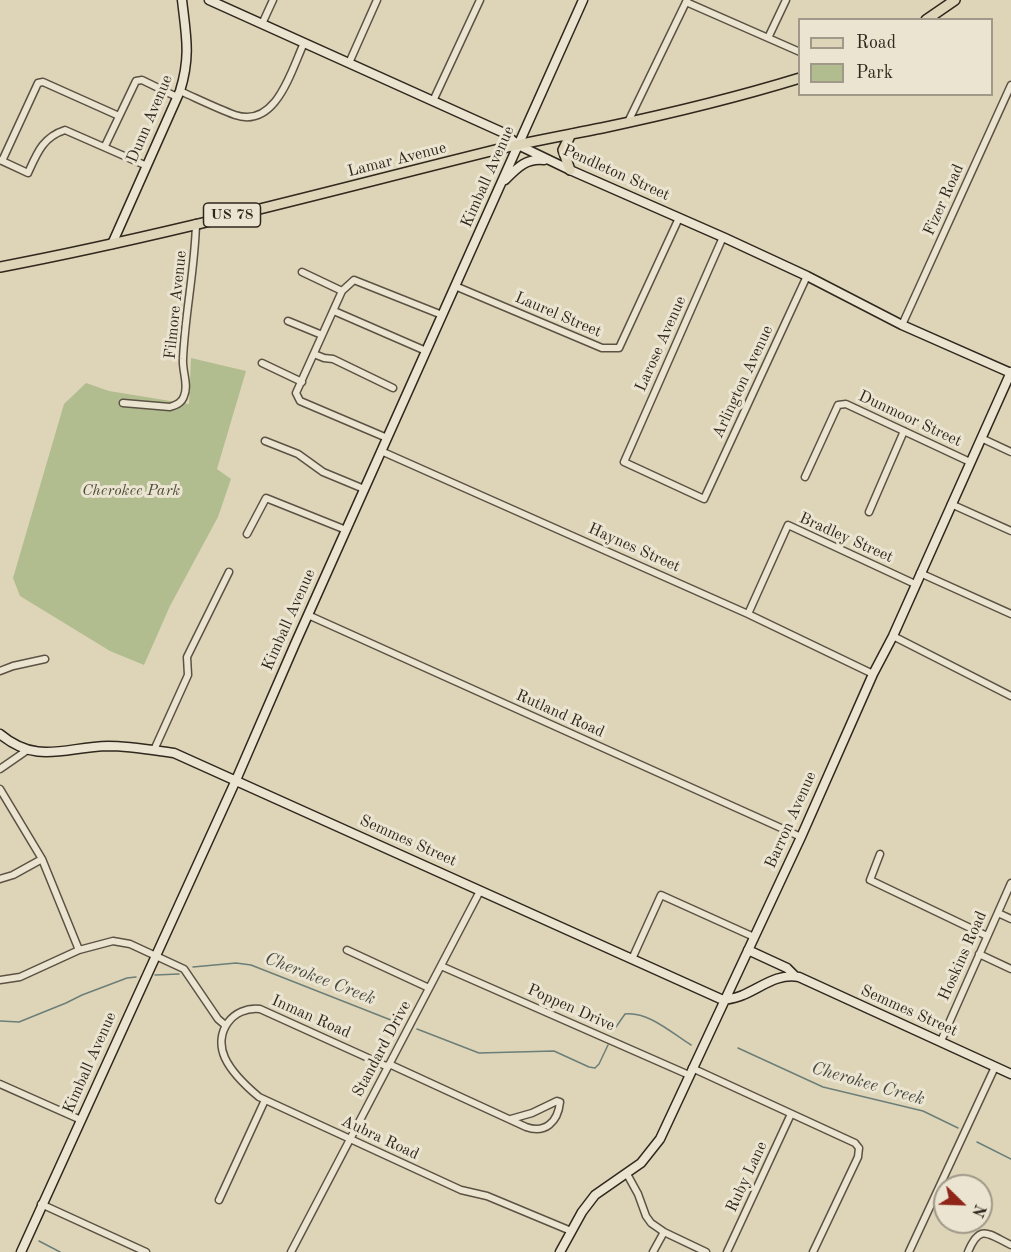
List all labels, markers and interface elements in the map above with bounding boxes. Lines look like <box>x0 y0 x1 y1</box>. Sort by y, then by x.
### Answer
legend <box>798 18 993 96</box>
text: Road <box>856 34 896 52</box>
text: Park <box>856 64 893 82</box>
street label: Dunn Avenue <box>123 72 177 166</box>
street label: Kimball Avenue <box>457 123 519 231</box>
street label: Lamar Avenue <box>346 138 448 182</box>
street label: Pendleton Street <box>560 141 672 205</box>
street label: Fizer Road <box>920 161 968 239</box>
road number: US 78 <box>204 203 260 227</box>
street label: Filmore Avenue <box>161 250 191 360</box>
street label: Laurel Street <box>512 288 604 342</box>
street label: Larose Avenue <box>631 293 691 395</box>
street label: Arlington Avenue <box>708 323 778 441</box>
street label: Dunmoor Street <box>855 387 965 451</box>
park label: Cherokee Park <box>82 481 180 501</box>
street label: Bradley Street <box>796 509 896 567</box>
street label: Haynes Street <box>585 519 683 577</box>
street label: Kimball Avenue <box>258 566 320 674</box>
street label: Rutland Road <box>513 686 607 742</box>
street label: Barron Avenue <box>761 769 821 871</box>
street label: Semmes Street <box>357 811 459 871</box>
street label: Hoskins Road <box>935 908 991 1004</box>
water label: Cherokee Creek <box>262 948 378 1010</box>
street label: Poppen Drive <box>524 980 618 1036</box>
street label: Semmes Street <box>858 981 960 1041</box>
street label: Inman Road <box>269 991 353 1043</box>
street label: Standard Drive <box>349 998 415 1100</box>
street label: Kimball Avenue <box>59 1009 121 1117</box>
water label: Cherokee Creek <box>809 1058 927 1110</box>
street label: Aubra Road <box>338 1112 422 1164</box>
street label: Ruby Lane <box>722 1139 772 1215</box>
north arrow <box>933 1174 993 1234</box>
text: N <box>968 1201 987 1219</box>

